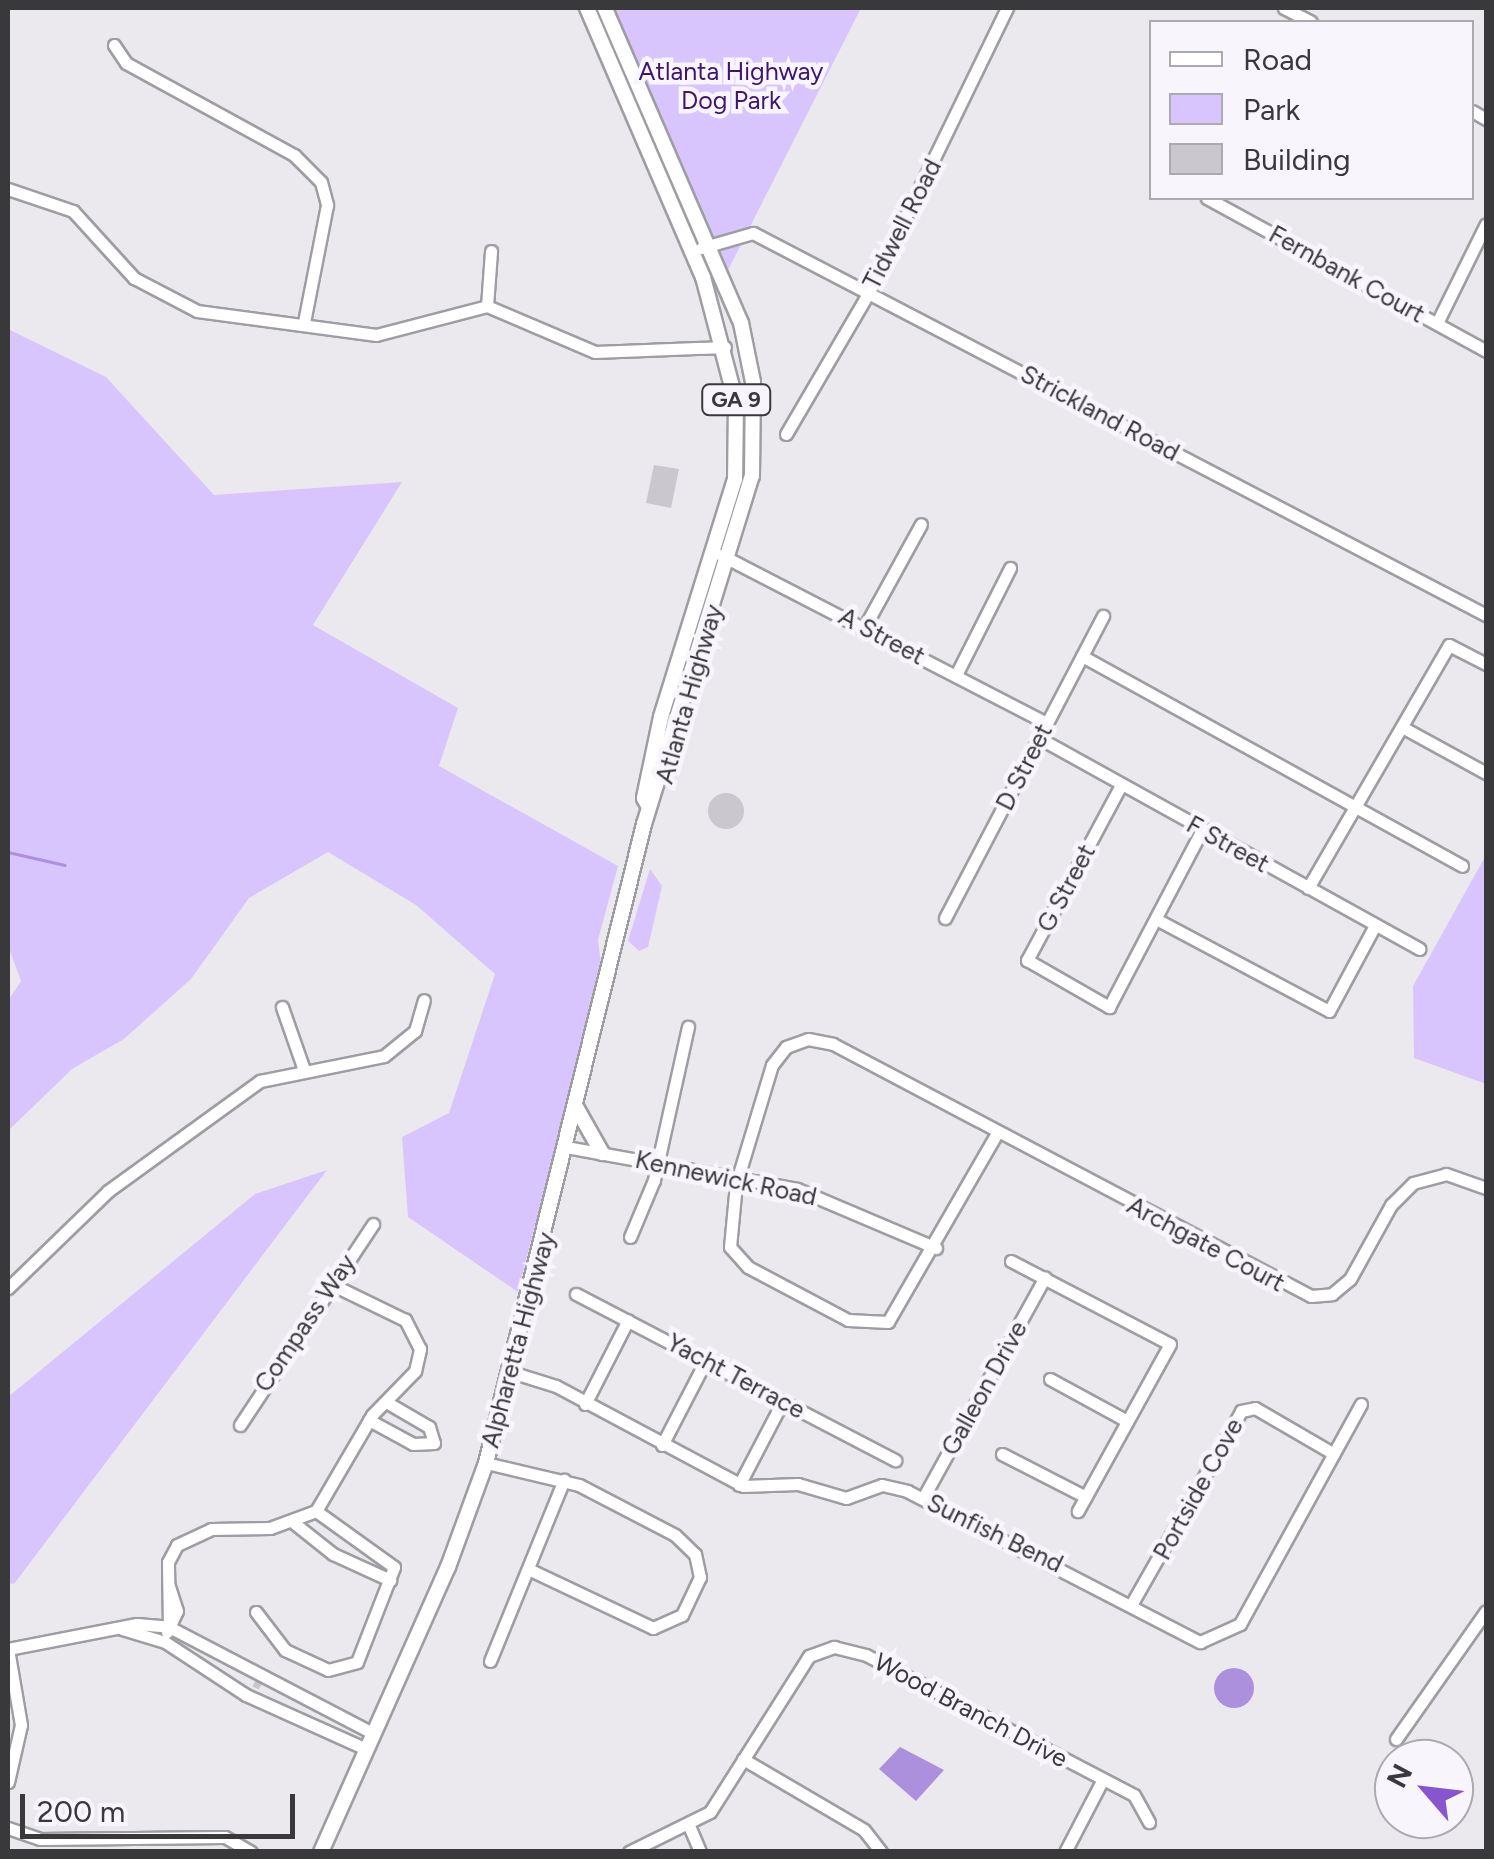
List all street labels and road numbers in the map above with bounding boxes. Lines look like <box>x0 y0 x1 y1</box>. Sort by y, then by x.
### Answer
street label: Tidwell Road <box>856 154 948 294</box>
street label: Fernbank Court <box>1264 219 1430 329</box>
street label: Strickland Road <box>1016 359 1184 467</box>
road number: GA 9 <box>701 383 771 417</box>
street label: Atlanta Highway <box>649 601 729 787</box>
street label: A Street <box>834 601 930 671</box>
street label: D Street <box>989 719 1059 815</box>
street label: F Street <box>1181 809 1275 879</box>
street label: G Street <box>1030 839 1102 937</box>
street label: Kennewick Road <box>633 1144 819 1212</box>
street label: Archgate Court <box>1122 1190 1290 1298</box>
street label: Alpharetta Highway <box>475 1229 561 1451</box>
street label: Compass Way <box>248 1249 362 1397</box>
street label: Galleon Drive <box>935 1316 1033 1460</box>
street label: Yacht Terrace <box>662 1327 810 1425</box>
street label: Portside Cove <box>1147 1413 1249 1565</box>
street label: Sunfish Bend <box>922 1487 1068 1579</box>
street label: Wood Branch Drive <box>869 1646 1073 1774</box>

